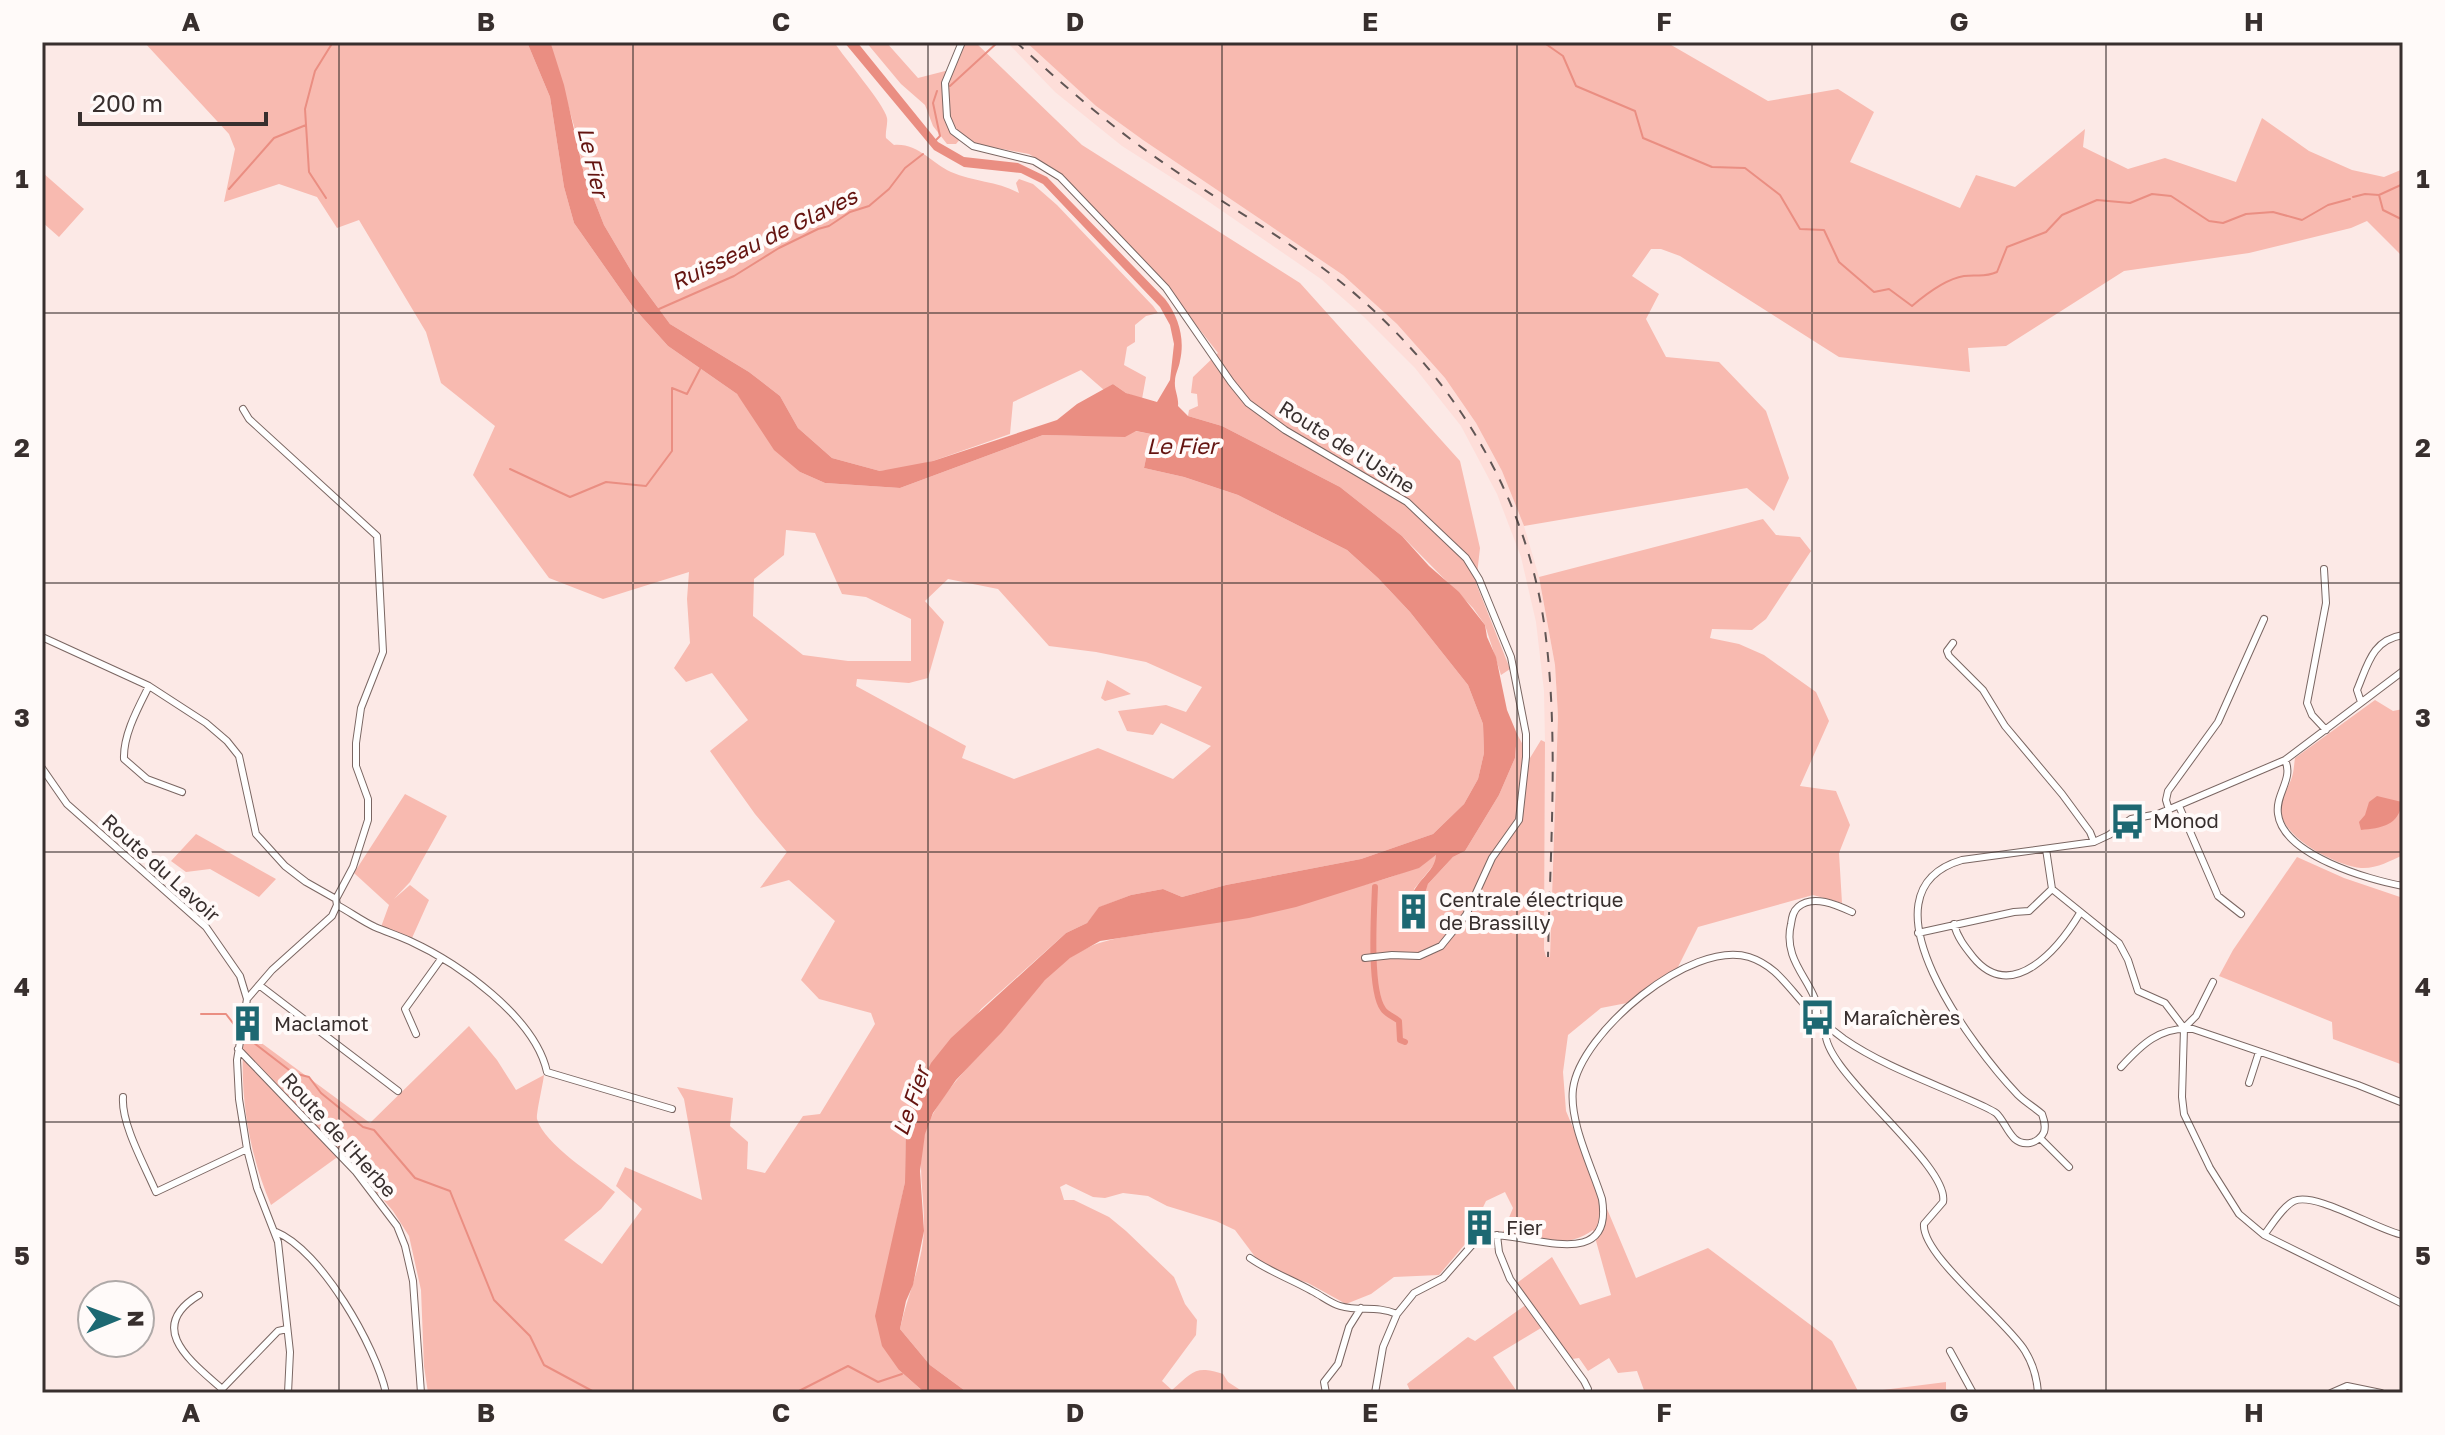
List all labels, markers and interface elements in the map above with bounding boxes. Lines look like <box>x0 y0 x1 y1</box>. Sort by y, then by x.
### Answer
text: A <box>182 6 201 37</box>
text: B <box>477 6 495 37</box>
text: C <box>772 6 790 37</box>
text: D <box>1066 6 1084 37</box>
text: E <box>1362 6 1378 37</box>
text: F <box>1656 6 1672 37</box>
text: G <box>1949 6 1969 37</box>
text: H <box>2244 6 2264 37</box>
scale bar <box>80 76 266 126</box>
text: 200 m <box>92 88 163 117</box>
water label: Le Fier <box>572 124 615 203</box>
text: 1 <box>15 163 29 194</box>
text: 1 <box>2416 163 2430 194</box>
water label: Ruisseau de Glaves <box>666 181 862 295</box>
street label: Route de l'Usine <box>1275 395 1420 498</box>
text: 2 <box>14 432 30 463</box>
water label: Le Fier <box>1147 432 1221 459</box>
text: 2 <box>2415 432 2431 463</box>
text: 3 <box>14 702 30 733</box>
text: 3 <box>2415 702 2431 733</box>
bus stop icon: Monod <box>2108 802 2146 840</box>
street label: Route du Lavoir <box>98 808 226 926</box>
place label: Monod <box>2153 808 2219 832</box>
place label: Centrale électrique de Brassilly <box>1439 887 1623 934</box>
building icon: Centrale électrique de Brassilly <box>1394 893 1432 931</box>
text: 4 <box>14 971 30 1002</box>
text: 4 <box>2415 971 2431 1002</box>
bus stop icon: Maraîchères <box>1798 999 1836 1037</box>
building icon: Maclamot <box>229 1005 267 1043</box>
place label: Maraîchères <box>1843 1005 1960 1029</box>
place label: Maclamot <box>274 1011 369 1035</box>
water label: Le Fier <box>886 1060 936 1139</box>
street label: Route de l'Herbe <box>277 1067 402 1202</box>
building icon: Fier <box>1461 1209 1499 1247</box>
place label: Fier <box>1506 1215 1543 1239</box>
text: 5 <box>14 1240 30 1271</box>
text: 5 <box>2415 1240 2431 1271</box>
north arrow <box>76 1279 156 1359</box>
text: N <box>123 1310 150 1327</box>
text: A <box>182 1397 201 1428</box>
text: B <box>477 1397 495 1428</box>
text: C <box>772 1397 790 1428</box>
text: D <box>1066 1397 1084 1428</box>
text: E <box>1362 1397 1378 1428</box>
text: F <box>1656 1397 1672 1428</box>
text: G <box>1949 1397 1969 1428</box>
text: H <box>2244 1397 2264 1428</box>

